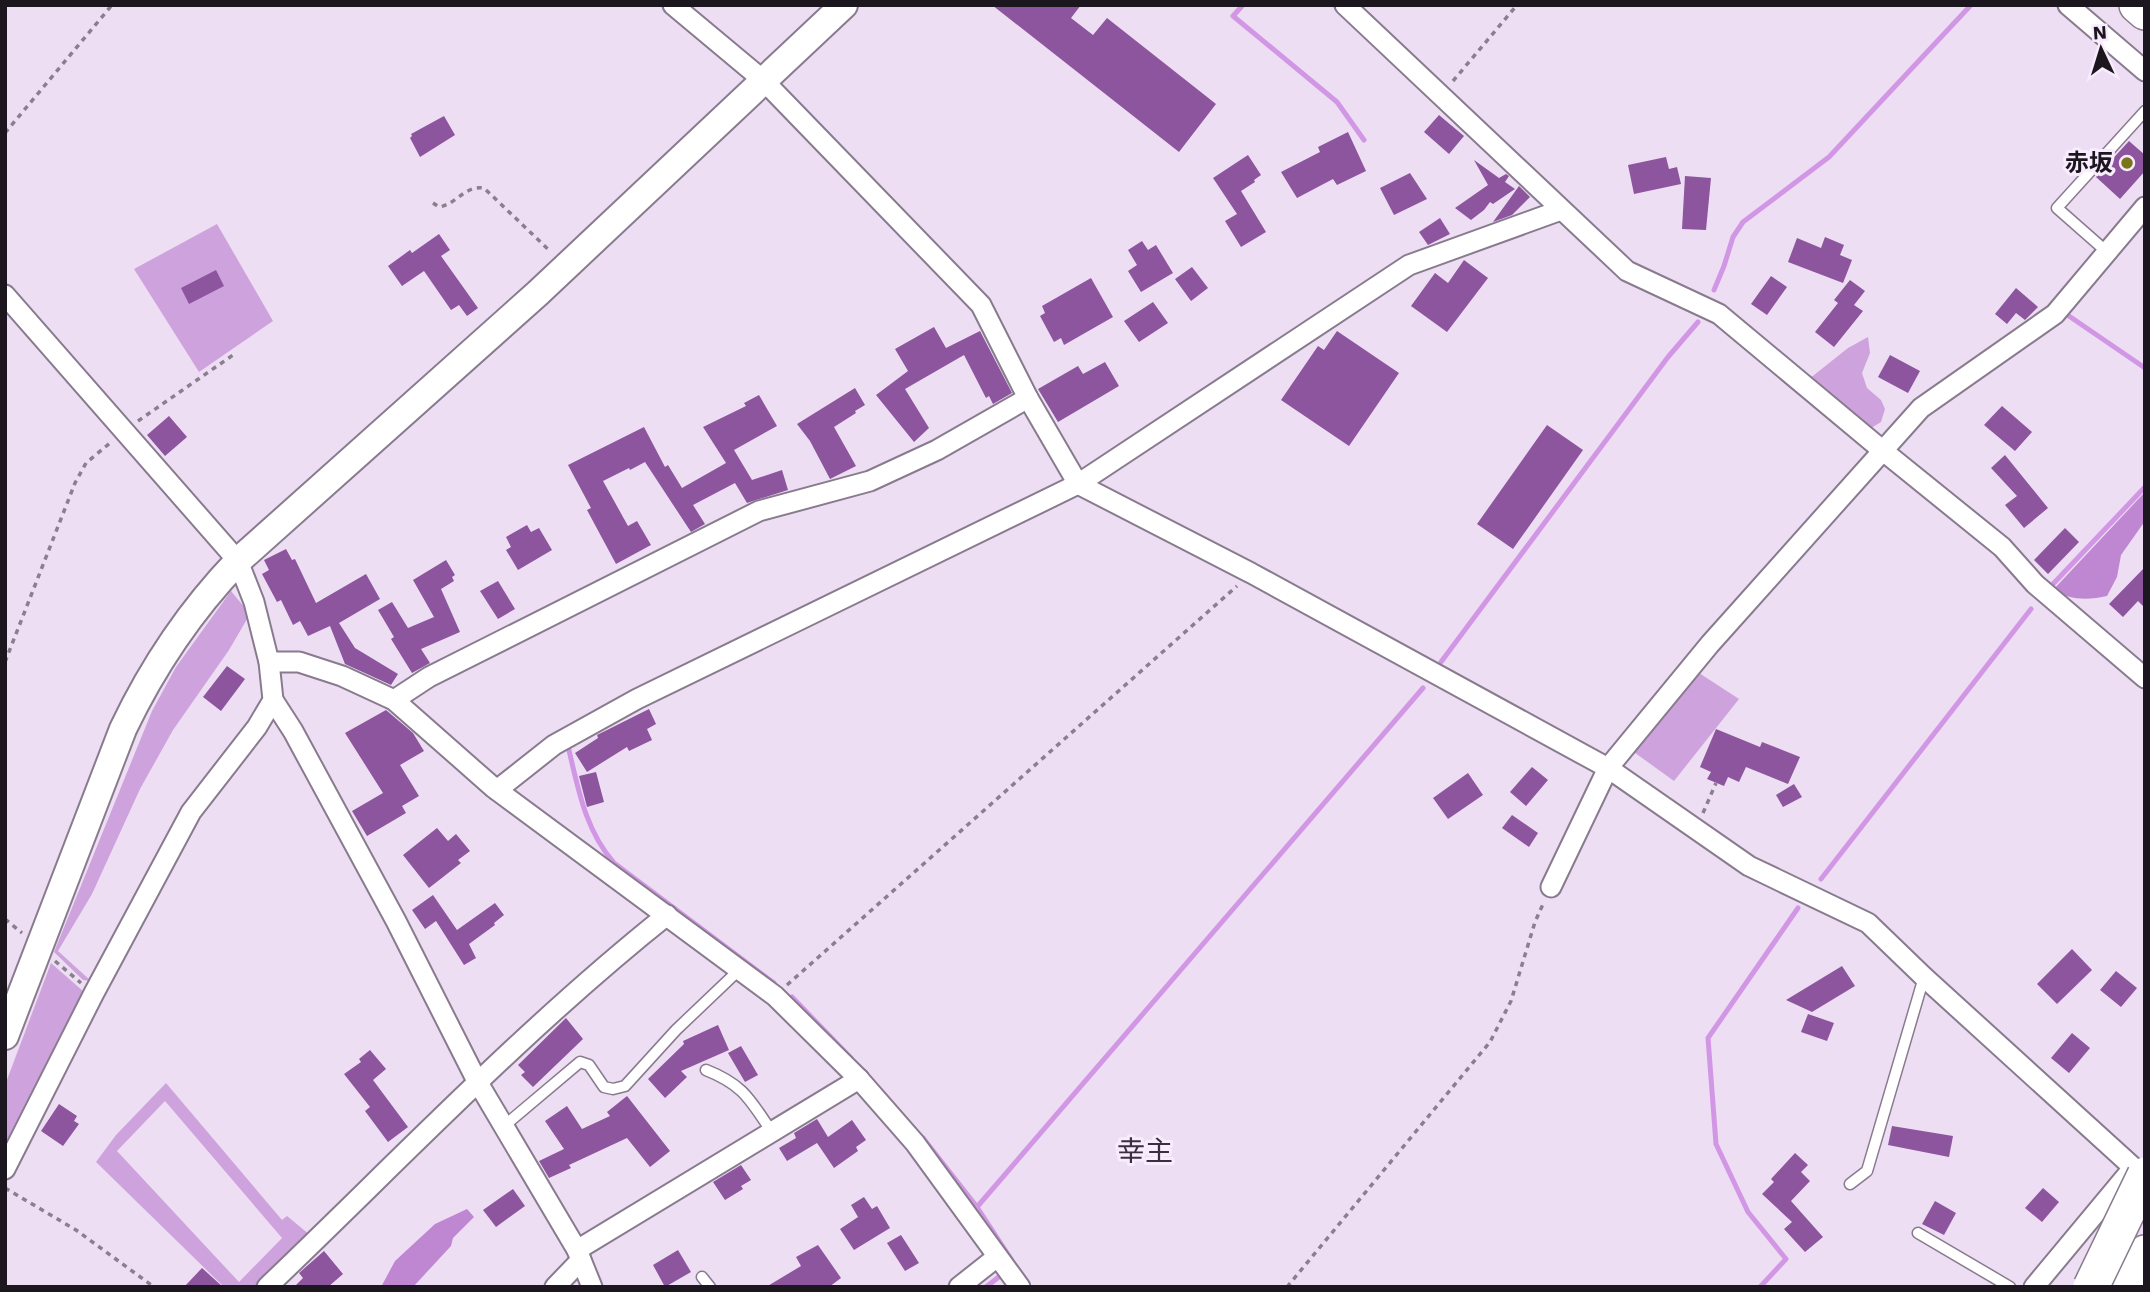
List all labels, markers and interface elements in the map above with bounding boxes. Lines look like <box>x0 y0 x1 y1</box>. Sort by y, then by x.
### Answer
north arrow <box>2066 14 2136 84</box>
text: N <box>2092 21 2108 45</box>
place label: 赤坂 <box>2065 149 2113 177</box>
marker: 赤坂 <box>2119 155 2135 171</box>
district label: 幸主 <box>1117 1135 1173 1168</box>

